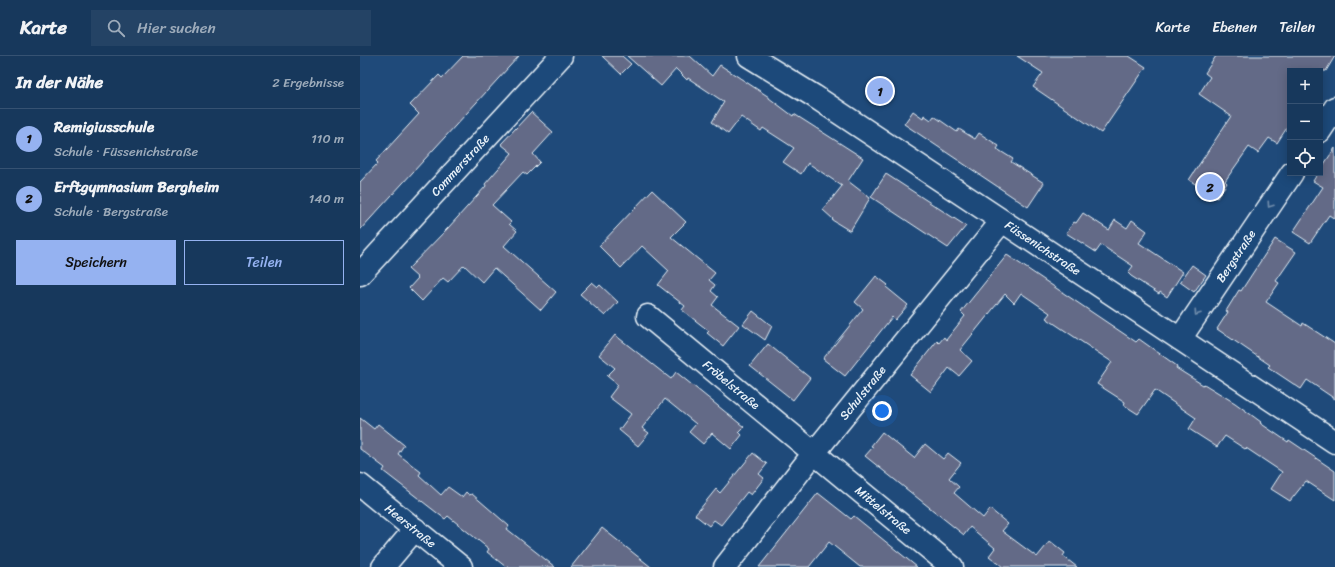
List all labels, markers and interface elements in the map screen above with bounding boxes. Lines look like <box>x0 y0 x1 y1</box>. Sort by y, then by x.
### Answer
search box <box>91 10 371 46</box>
text: Karte <box>20 11 67 44</box>
text: Hier suchen <box>137 15 216 41</box>
text: Karte <box>1156 15 1190 40</box>
text: Ebenen <box>1212 15 1257 40</box>
text: Teilen <box>1279 15 1315 40</box>
icon: search <box>105 17 127 39</box>
text: In der Nähe <box>16 67 103 97</box>
map controls <box>1287 68 1323 176</box>
button: + <box>1287 68 1323 104</box>
text: 2 Ergebnisse <box>272 71 344 94</box>
pin: 1 <box>867 76 893 106</box>
button: − <box>1287 104 1323 140</box>
text: Remigiusschule <box>54 114 154 140</box>
text: 1 <box>26 127 32 150</box>
text: 110 m <box>311 127 344 150</box>
street label: Commerstraße <box>425 129 495 202</box>
text: Schule · Füssenichstraße <box>54 140 198 163</box>
button: locate <box>1287 140 1323 176</box>
pin: 2 <box>1197 172 1223 202</box>
text: Erftgymnasium Bergheim <box>54 174 219 200</box>
text: 2 <box>25 187 33 210</box>
text: 140 m <box>309 187 344 210</box>
text: Schule · Bergstraße <box>54 200 168 223</box>
one-way arrow <box>1268 201 1275 208</box>
street label: Füssenichstraße <box>1000 214 1086 281</box>
street label: Bergstraße <box>1210 225 1262 287</box>
button: Speichern <box>16 240 176 285</box>
button: Teilen <box>184 240 344 285</box>
one-way arrow <box>1194 309 1202 316</box>
street label: Fröbelstraße <box>698 354 765 415</box>
street label: Schulstraße <box>834 360 892 425</box>
your location <box>872 401 892 421</box>
street label: Mittelstraße <box>850 480 917 540</box>
street label: Heerstraße <box>380 498 441 554</box>

